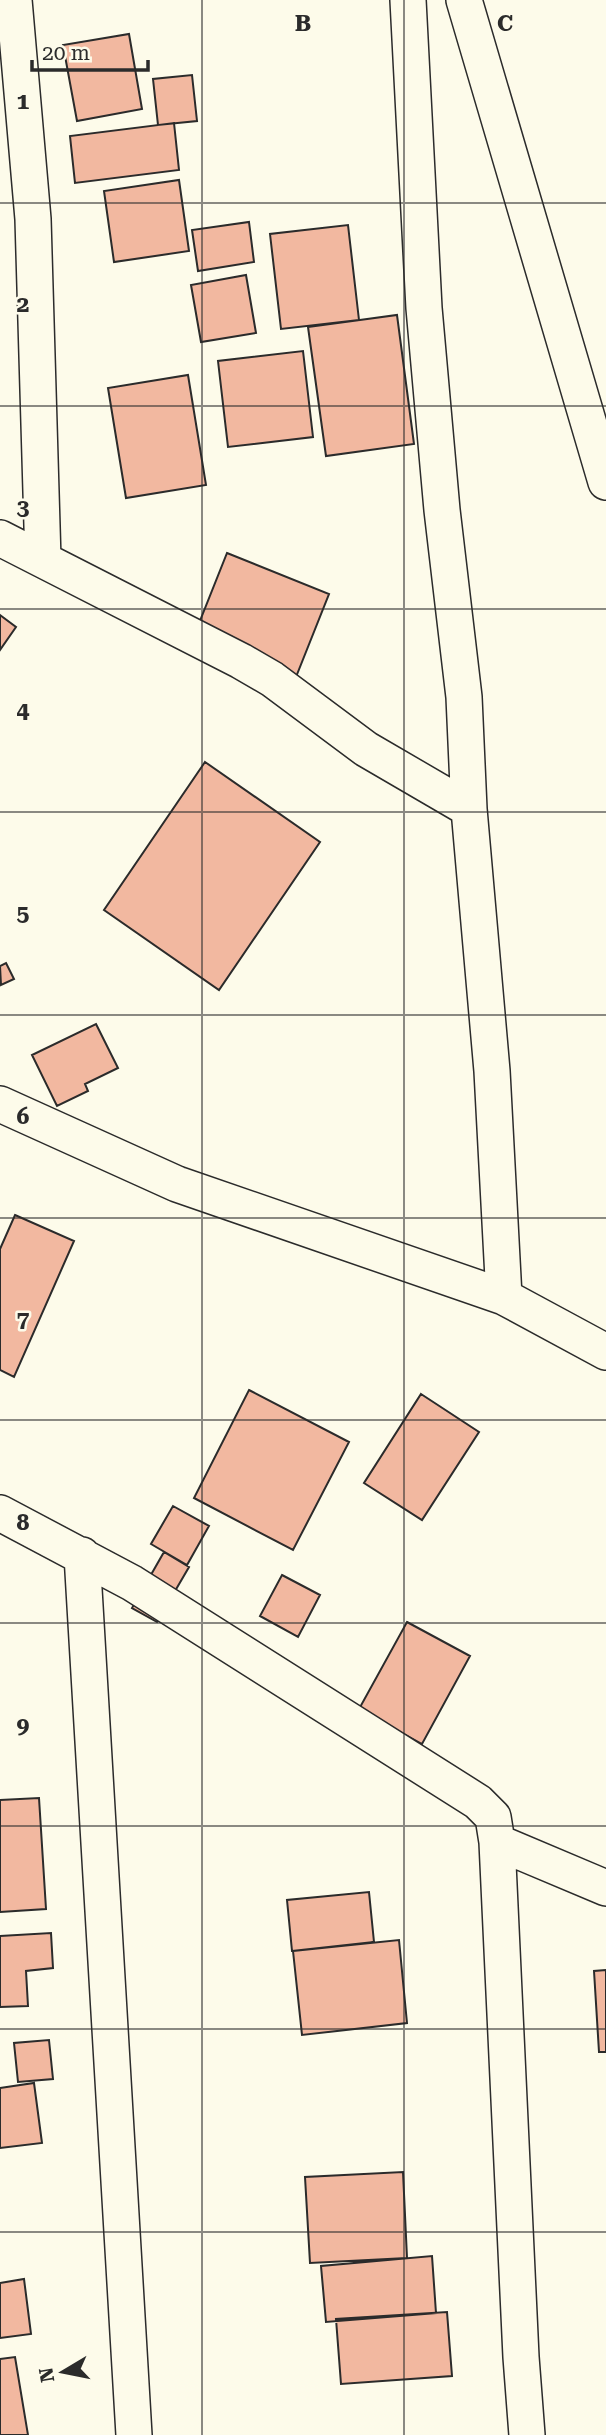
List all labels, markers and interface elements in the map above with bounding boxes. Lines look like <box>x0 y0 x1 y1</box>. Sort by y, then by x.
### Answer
text: B <box>295 10 311 37</box>
text: C <box>497 10 513 37</box>
scale bar <box>32 28 147 72</box>
text: 20 m <box>42 41 90 65</box>
text: 1 <box>17 88 30 115</box>
text: 2 <box>17 291 29 318</box>
text: 3 <box>17 494 30 521</box>
text: 4 <box>17 697 30 724</box>
text: 5 <box>17 900 30 927</box>
text: 6 <box>17 1103 30 1130</box>
text: 7 <box>17 1306 30 1333</box>
text: 8 <box>17 1509 30 1536</box>
text: 9 <box>17 1712 30 1739</box>
north arrow <box>28 2337 98 2407</box>
text: N <box>34 2365 59 2384</box>

